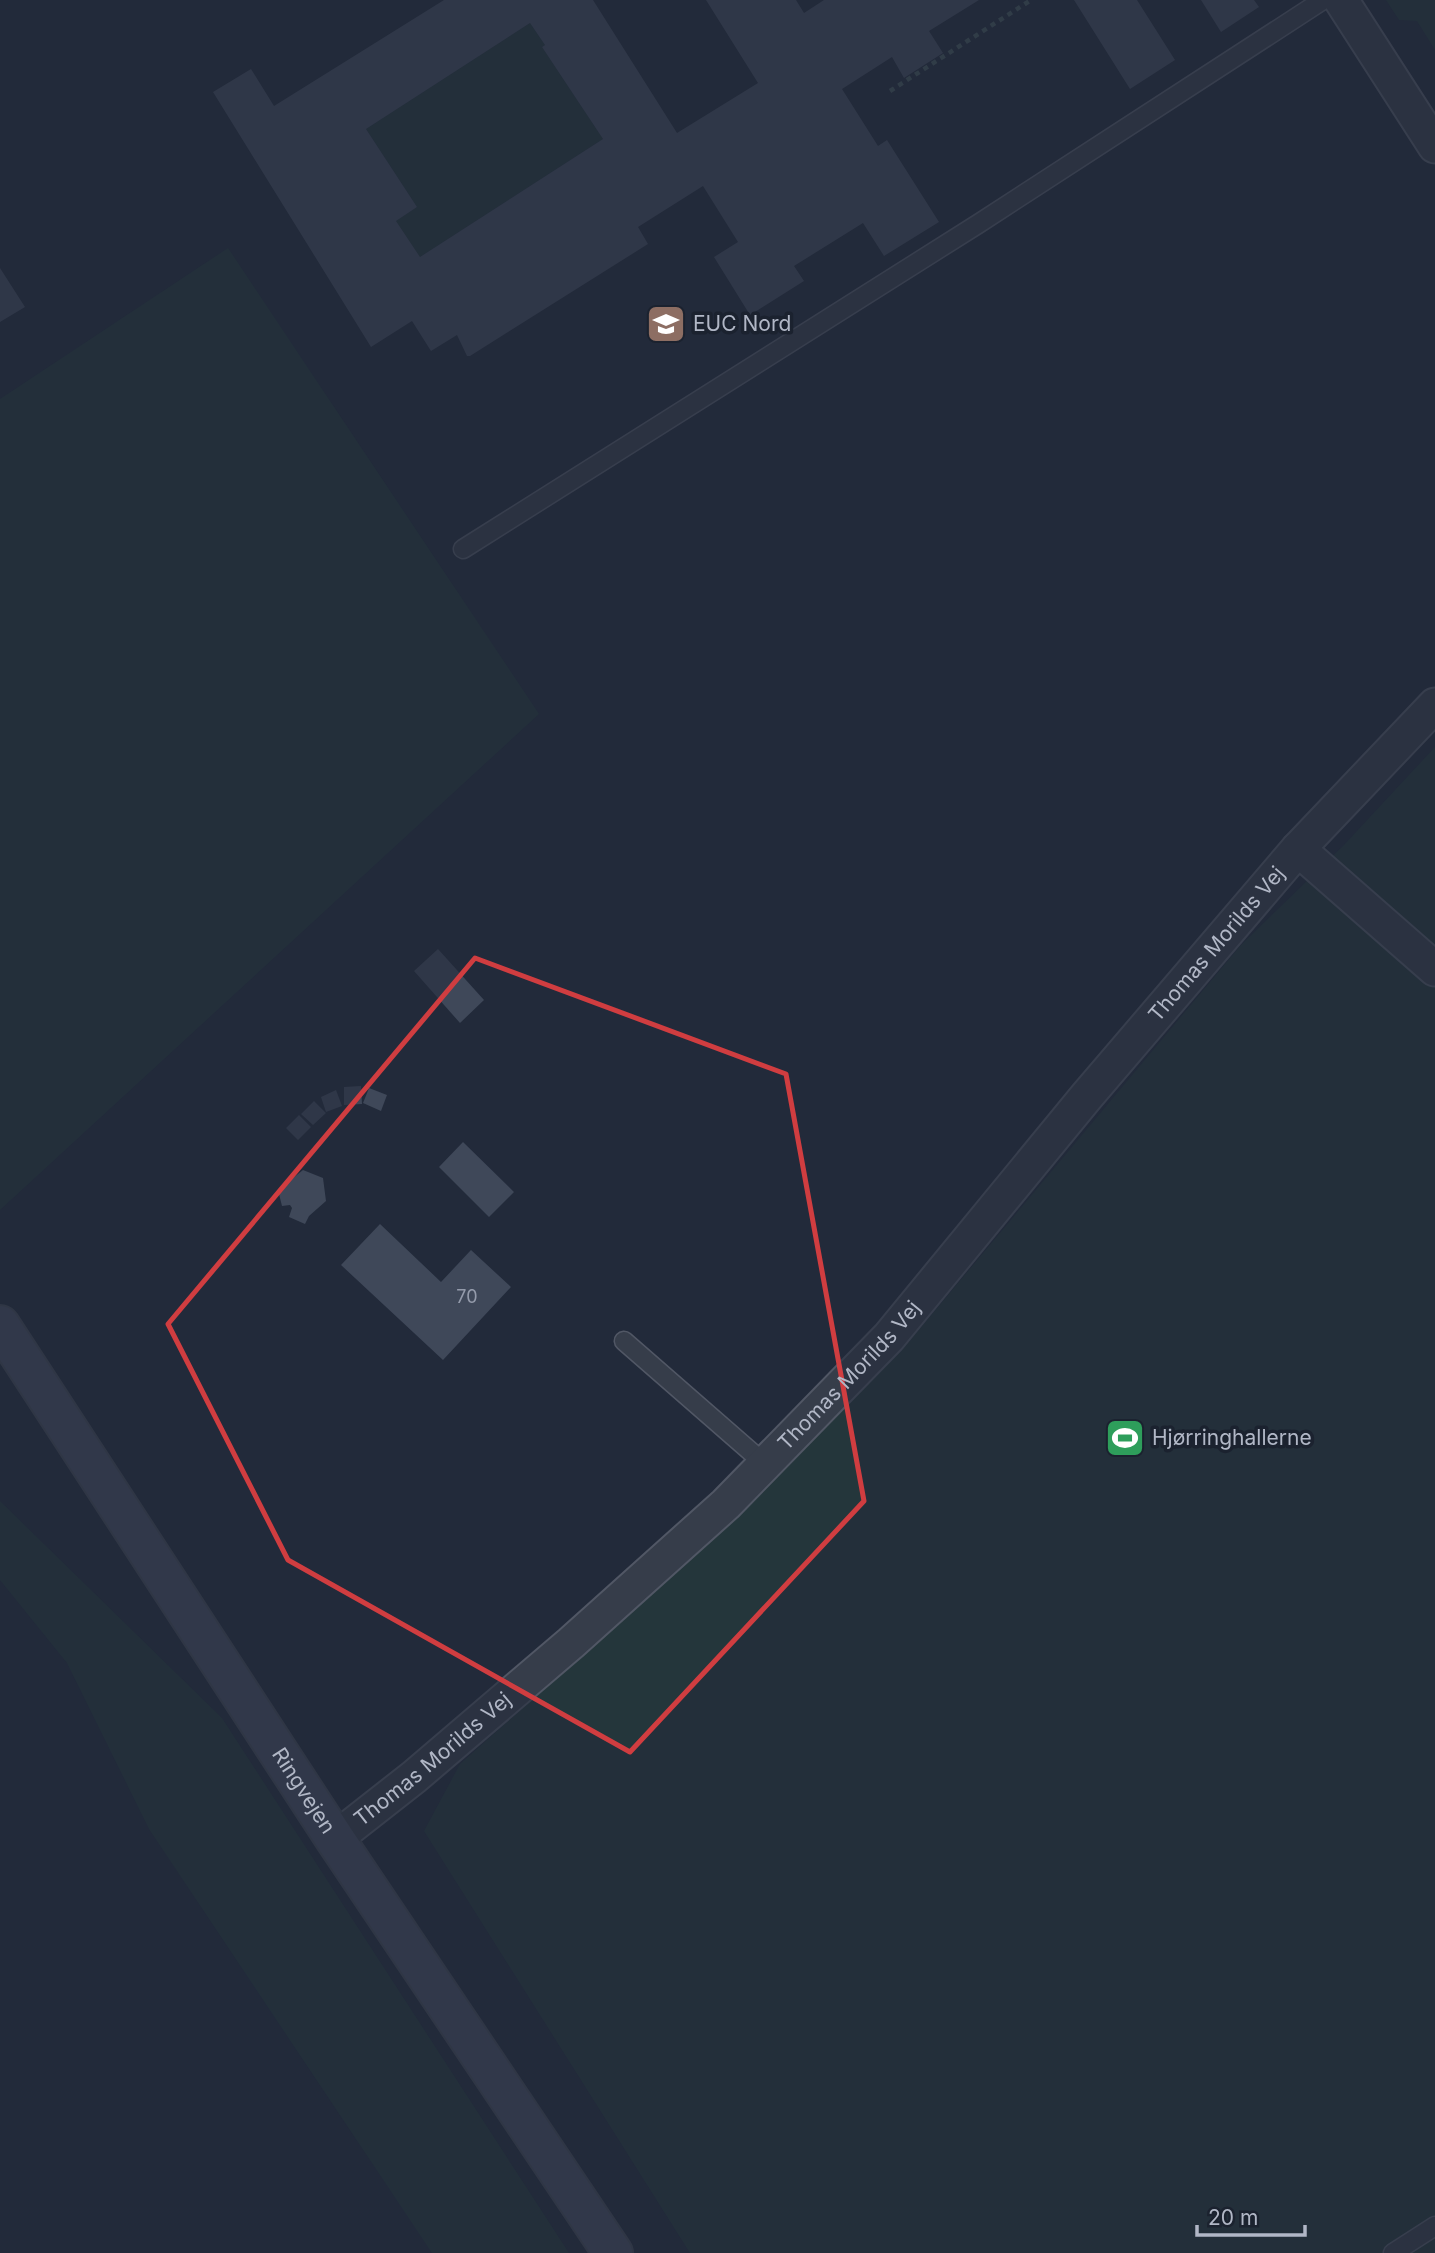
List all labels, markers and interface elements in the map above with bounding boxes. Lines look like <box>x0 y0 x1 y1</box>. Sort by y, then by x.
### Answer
school or university icon: EUC Nord <box>645 303 687 345</box>
place label: EUC Nord <box>693 311 791 336</box>
street label: Thomas Morilds Vej <box>1143 861 1290 1027</box>
house number: 70 <box>456 1286 478 1307</box>
street label: Thomas Morilds Vej <box>772 1296 925 1455</box>
sports icon: Hjørringhallerne <box>1104 1417 1146 1459</box>
place label: Hjørringhallerne <box>1152 1425 1312 1450</box>
street label: Thomas Morilds Vej <box>349 1687 516 1831</box>
street label: Ringvejen <box>267 1743 341 1838</box>
scale bar <box>1197 2194 1306 2238</box>
text: 20 m <box>1208 2205 1258 2230</box>

